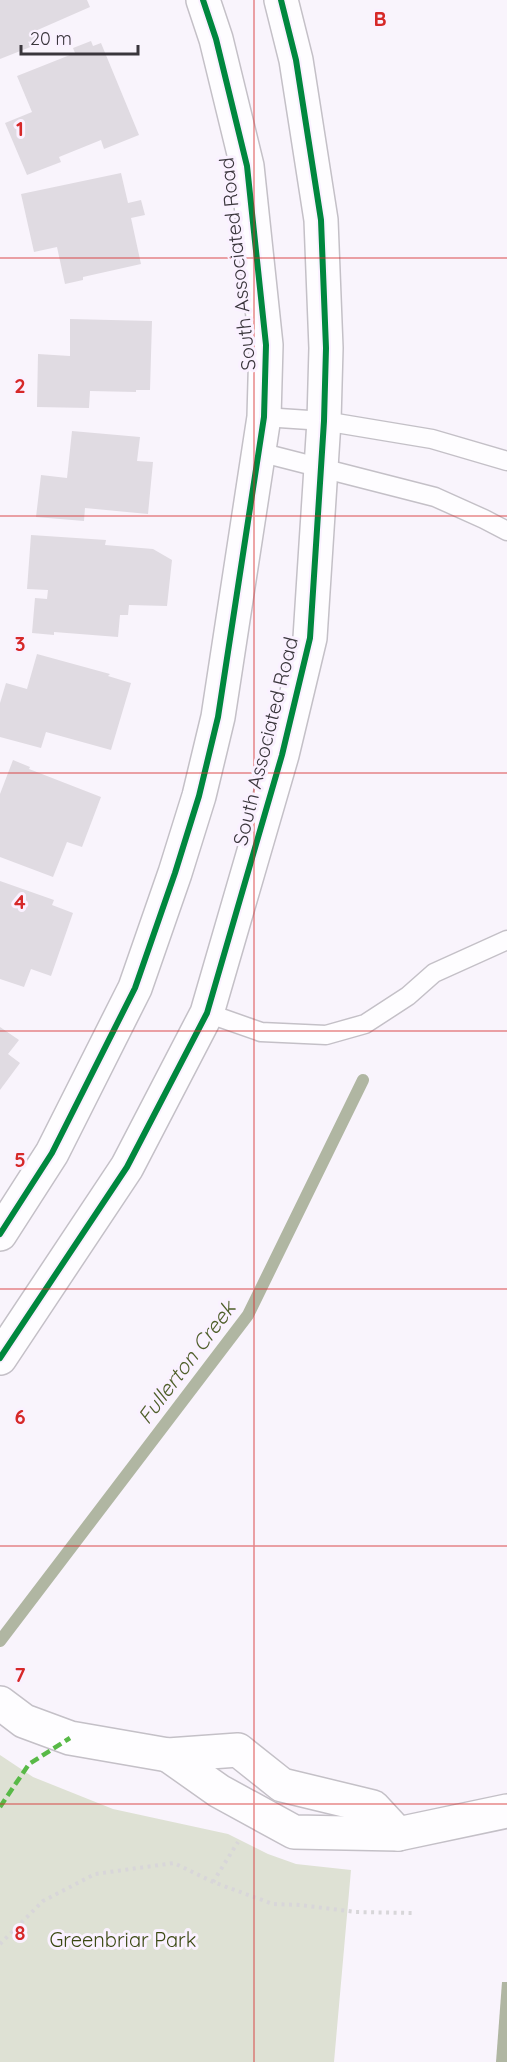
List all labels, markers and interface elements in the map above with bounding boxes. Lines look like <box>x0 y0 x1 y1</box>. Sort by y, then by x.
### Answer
text: B <box>373 6 387 31</box>
scale bar <box>21 18 138 56</box>
text: 20 m <box>30 27 72 50</box>
text: 1 <box>16 116 24 141</box>
street label: South Associated Road <box>213 156 261 372</box>
text: 2 <box>14 373 26 398</box>
text: 3 <box>15 631 25 656</box>
street label: South Associated Road <box>227 634 303 848</box>
text: 4 <box>14 889 26 914</box>
text: 5 <box>14 1147 26 1172</box>
water label: Fullerton Creek <box>131 1294 242 1428</box>
text: 6 <box>14 1404 26 1429</box>
text: 7 <box>15 1662 26 1687</box>
text: 8 <box>15 1920 26 1945</box>
park label: Greenbriar Park <box>49 1927 197 1952</box>

